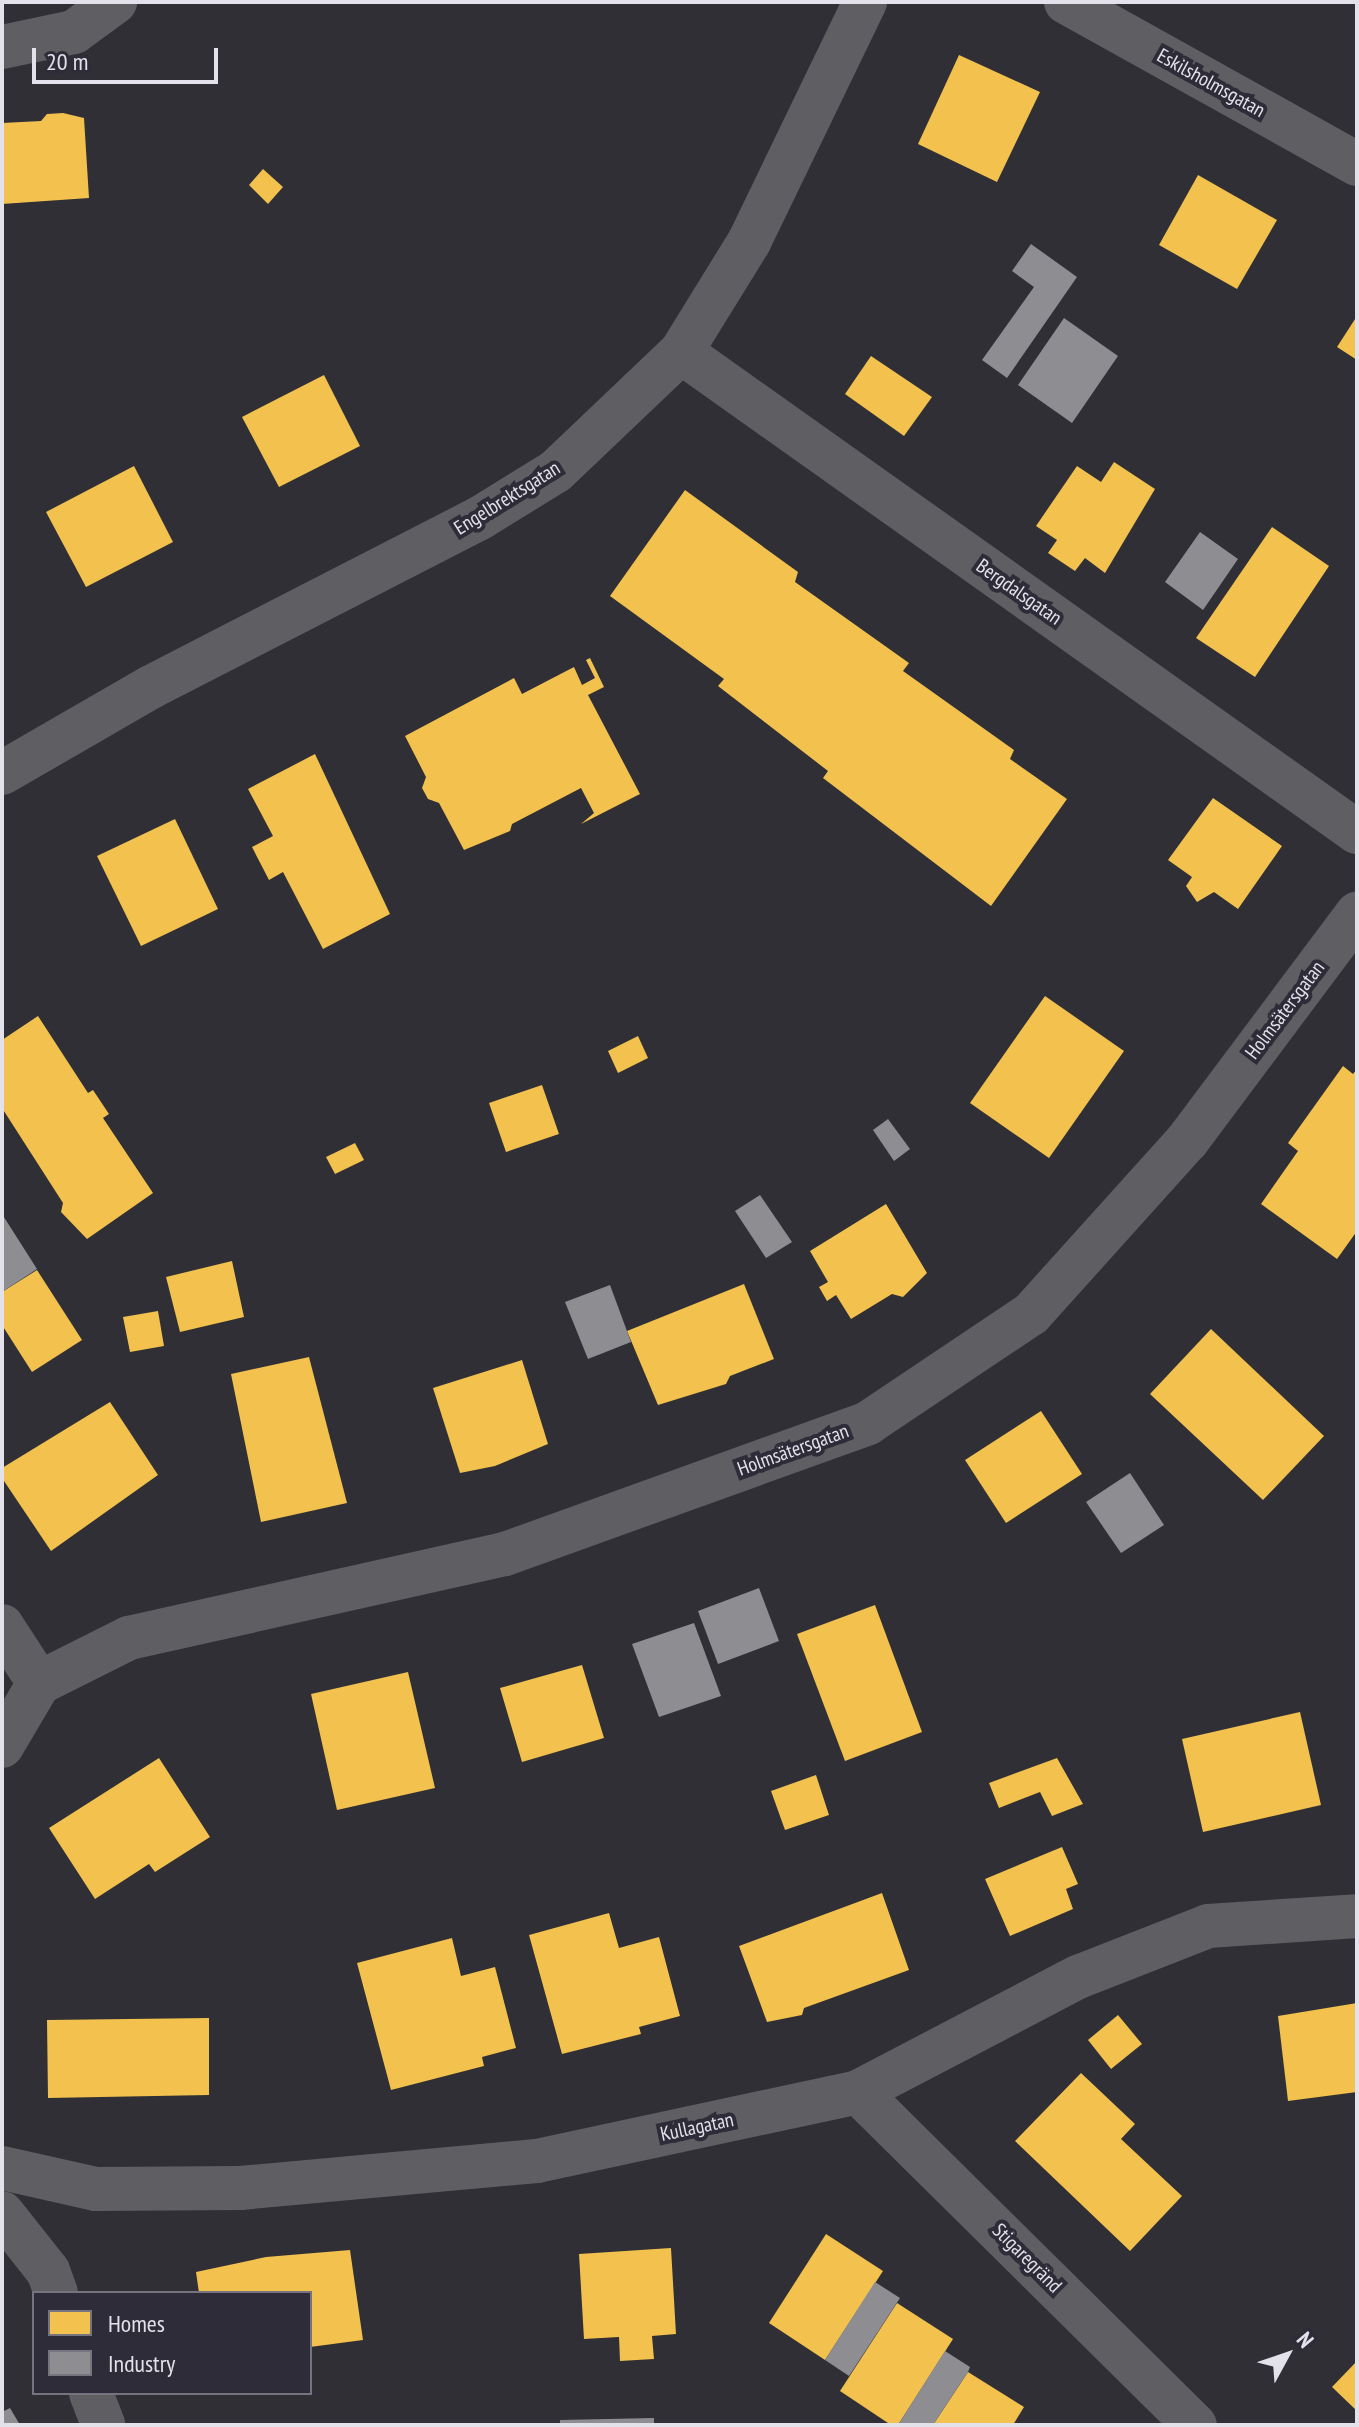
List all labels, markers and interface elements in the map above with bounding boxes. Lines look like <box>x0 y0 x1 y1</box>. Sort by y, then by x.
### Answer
scale bar <box>36 32 222 82</box>
street label: Eskilsholmsgatan <box>1153 43 1269 123</box>
text: 20 m <box>46 46 88 77</box>
street label: Engelbrektsgatan <box>450 456 564 540</box>
street label: Bergdalsgatan <box>972 554 1066 630</box>
street label: Holmsätersgatan <box>1240 956 1330 1064</box>
street label: Holmsätersgatan <box>734 1419 852 1481</box>
street label: Kullagatan <box>658 2108 736 2146</box>
street label: Stigaregränd <box>987 2218 1067 2298</box>
legend <box>32 2291 312 2395</box>
text: Homes <box>108 2308 165 2339</box>
north arrow <box>1247 2315 1327 2395</box>
text: N <box>1291 2326 1320 2353</box>
text: Industry <box>108 2348 175 2379</box>

